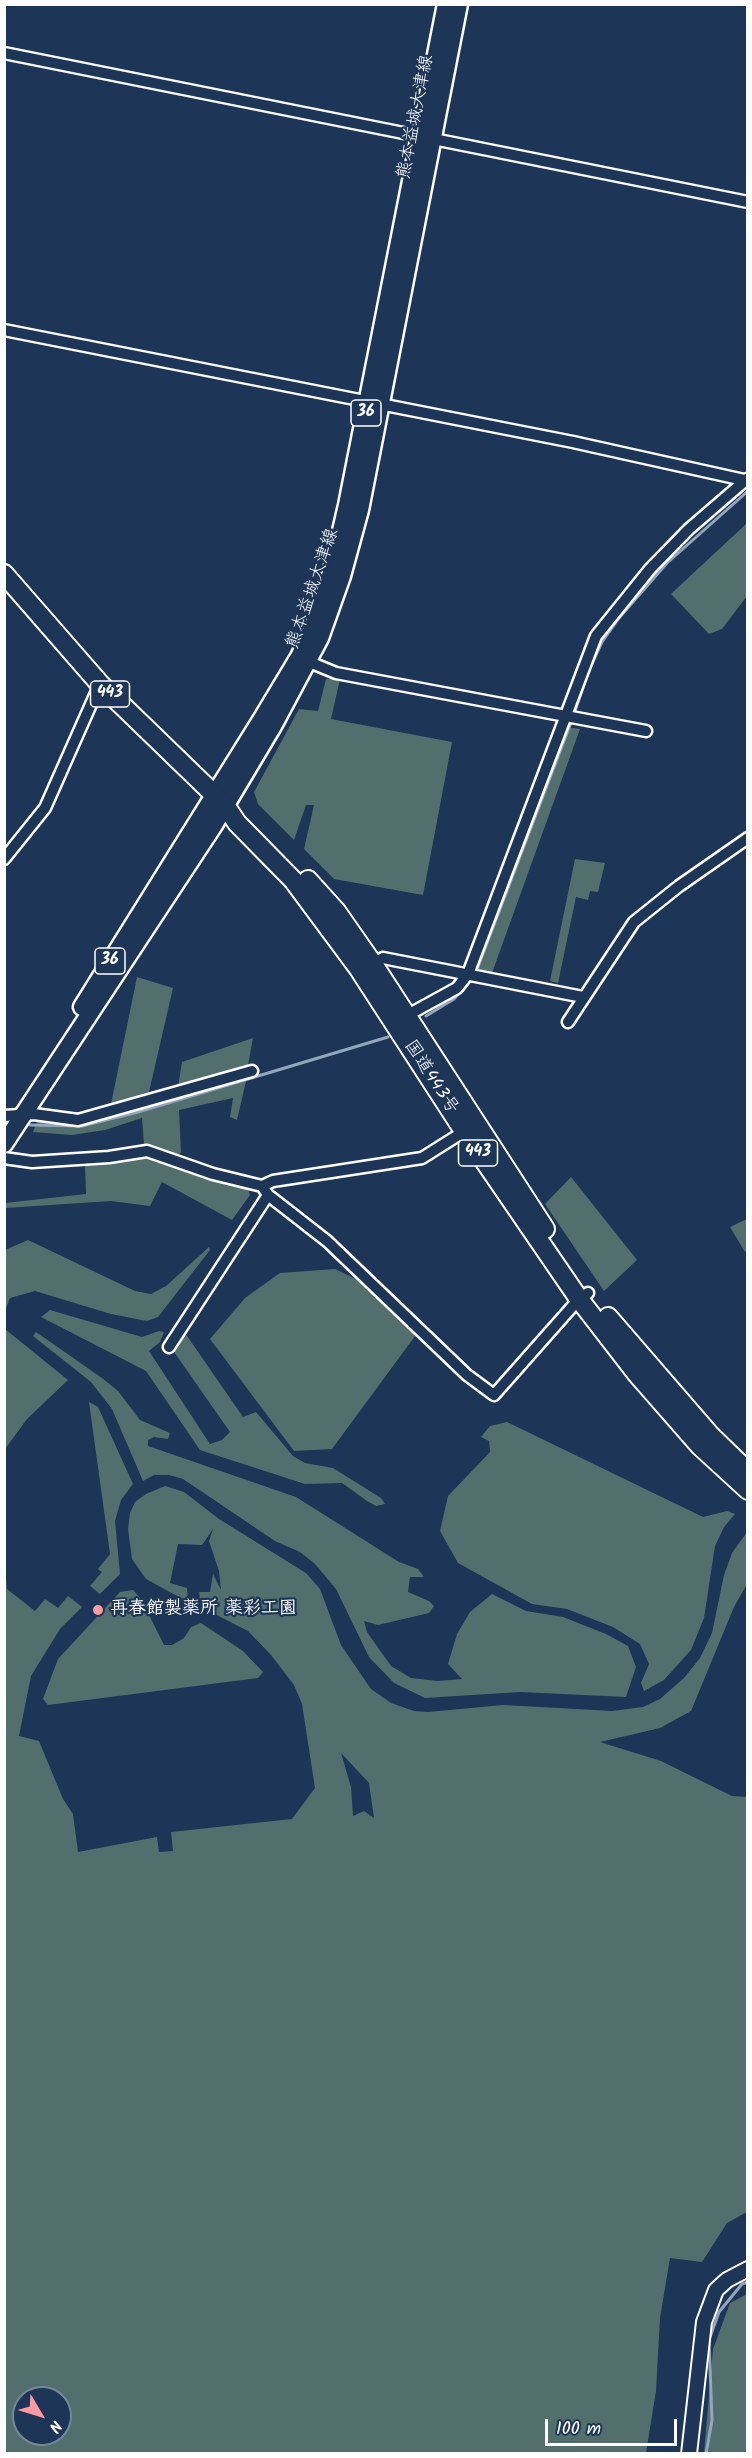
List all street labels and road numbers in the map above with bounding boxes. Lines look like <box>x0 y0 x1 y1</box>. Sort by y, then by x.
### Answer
street label: 熊本益城大津線 <box>394 53 440 181</box>
road number: 36 <box>351 400 381 426</box>
street label: 熊本益城大津線 <box>283 526 345 652</box>
road number: 443 <box>90 681 130 707</box>
road number: 36 <box>95 948 125 974</box>
street label: 国道443号 <box>398 1037 462 1119</box>
road number: 443 <box>458 1140 498 1166</box>

